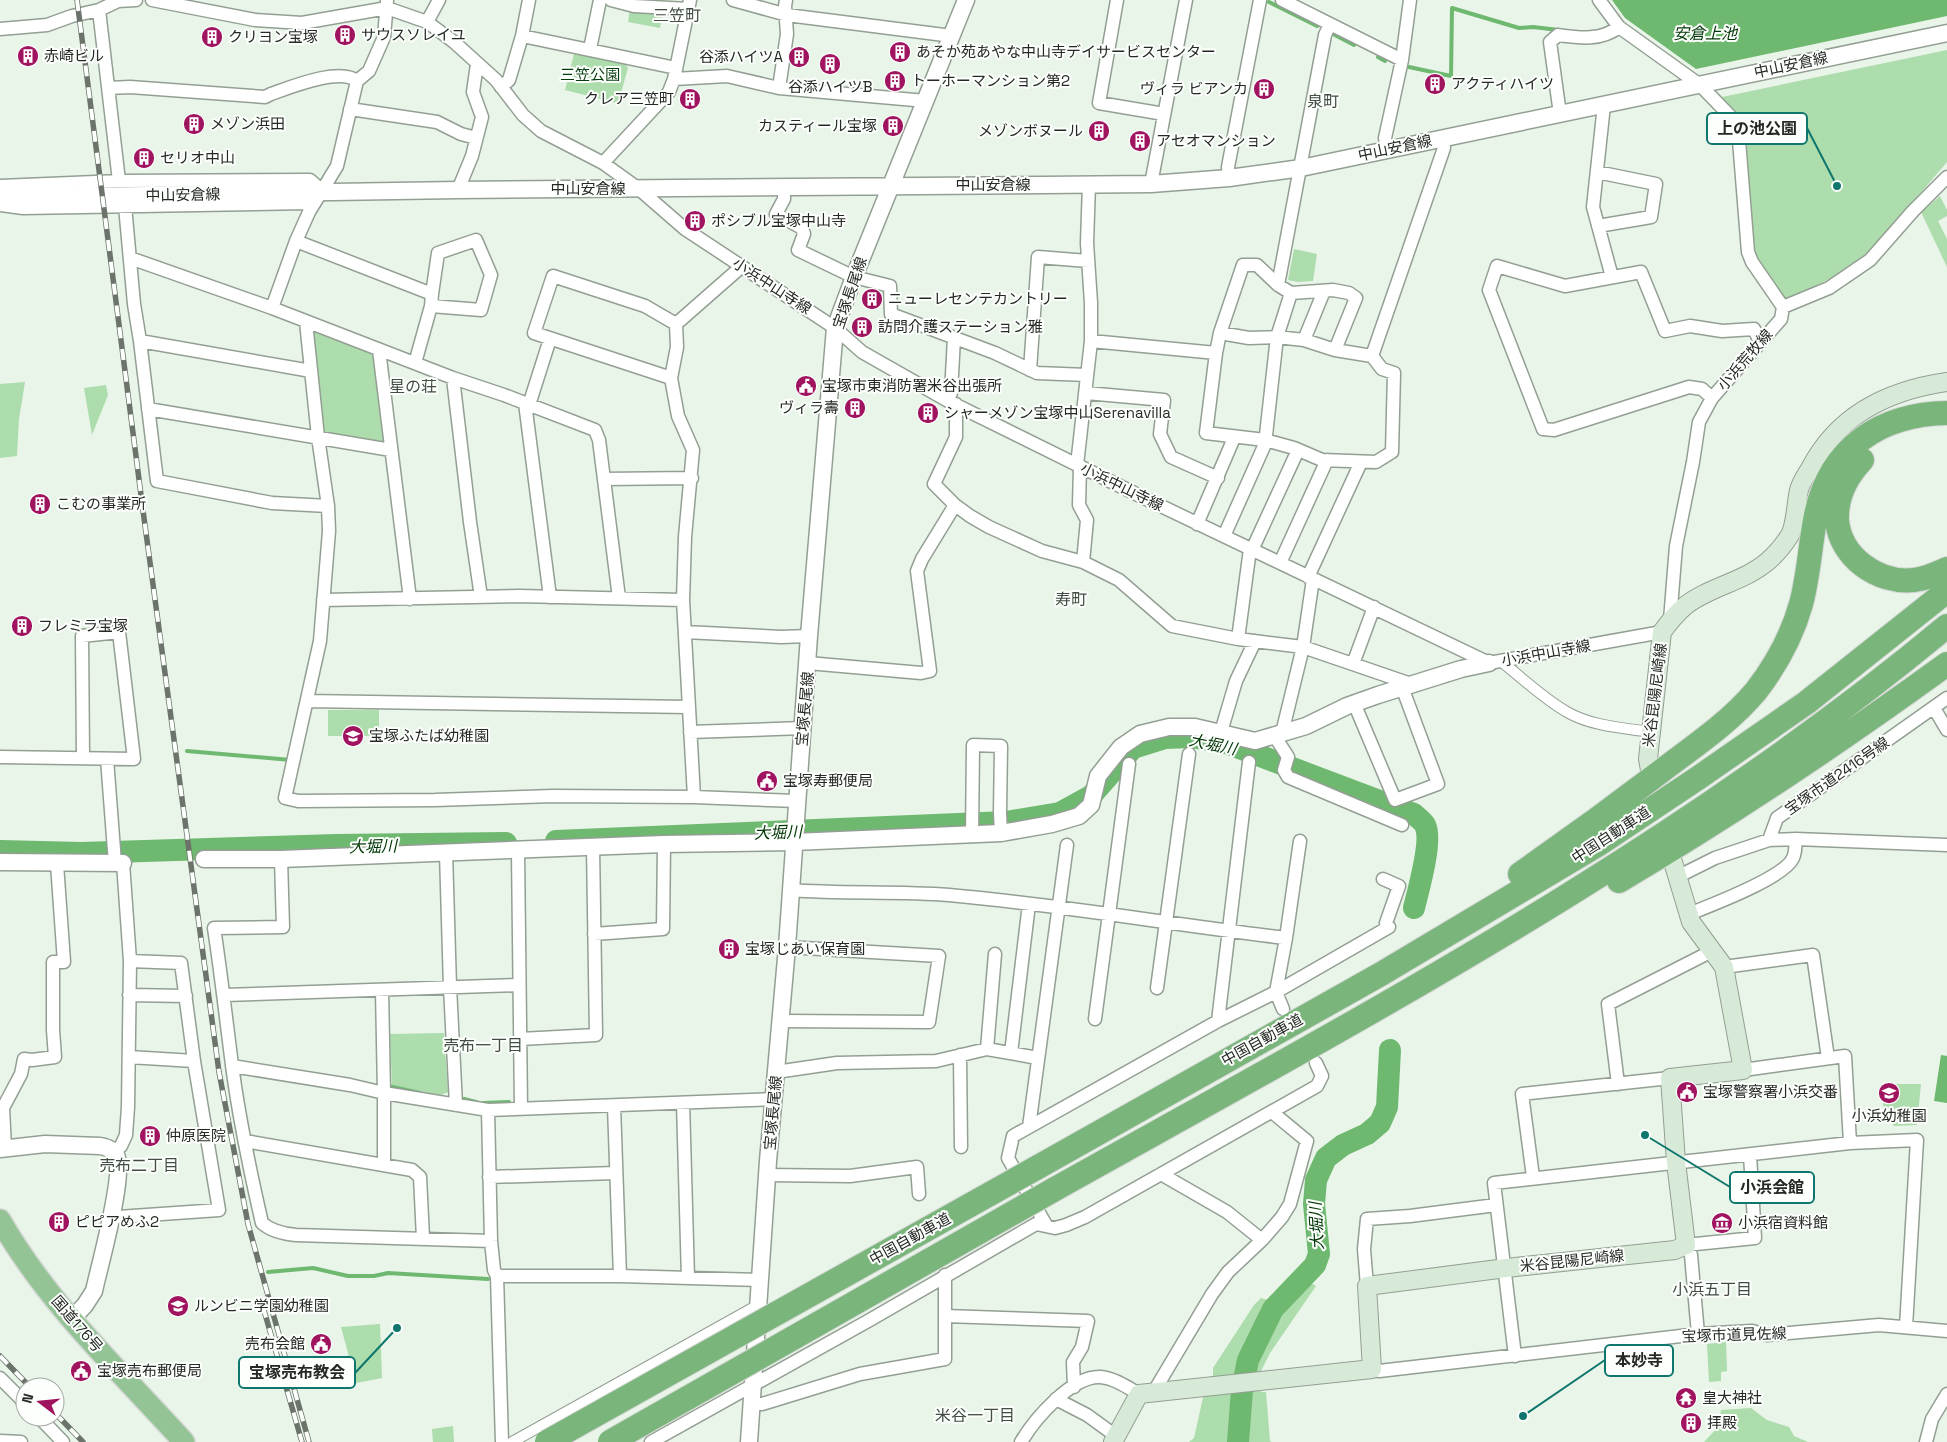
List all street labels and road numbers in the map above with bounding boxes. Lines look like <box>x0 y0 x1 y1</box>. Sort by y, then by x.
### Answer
street label: 中山安倉線 <box>1752 47 1830 82</box>
street label: 中山安倉線 <box>1356 130 1434 165</box>
street label: 中山安倉線 <box>955 175 1031 194</box>
street label: 中山安倉線 <box>550 179 626 198</box>
street label: 中山安倉線 <box>145 184 221 205</box>
street label: 小浜中山寺線 <box>729 253 815 318</box>
street label: 宝塚長尾線 <box>828 254 871 331</box>
street label: 小浜荒牧線 <box>1713 325 1776 394</box>
street label: 小浜中山寺線 <box>1078 458 1167 515</box>
street label: 小浜中山寺線 <box>1500 635 1592 670</box>
street label: 米谷昆陽尼崎線 <box>1639 642 1670 748</box>
street label: 宝塚長尾線 <box>792 671 817 747</box>
street label: 宝塚市道2416号線 <box>1781 733 1893 819</box>
street label: 中国自動車道 <box>1568 802 1654 867</box>
street label: 中国自動車道 <box>1218 1009 1306 1070</box>
street label: 宝塚長尾線 <box>760 1075 785 1151</box>
street label: 中国自動車道 <box>866 1208 954 1269</box>
street label: 米谷昆陽尼崎線 <box>1519 1246 1625 1275</box>
street label: 国道176号 <box>48 1291 107 1356</box>
street label: 宝塚市道見佐線 <box>1681 1323 1787 1346</box>

